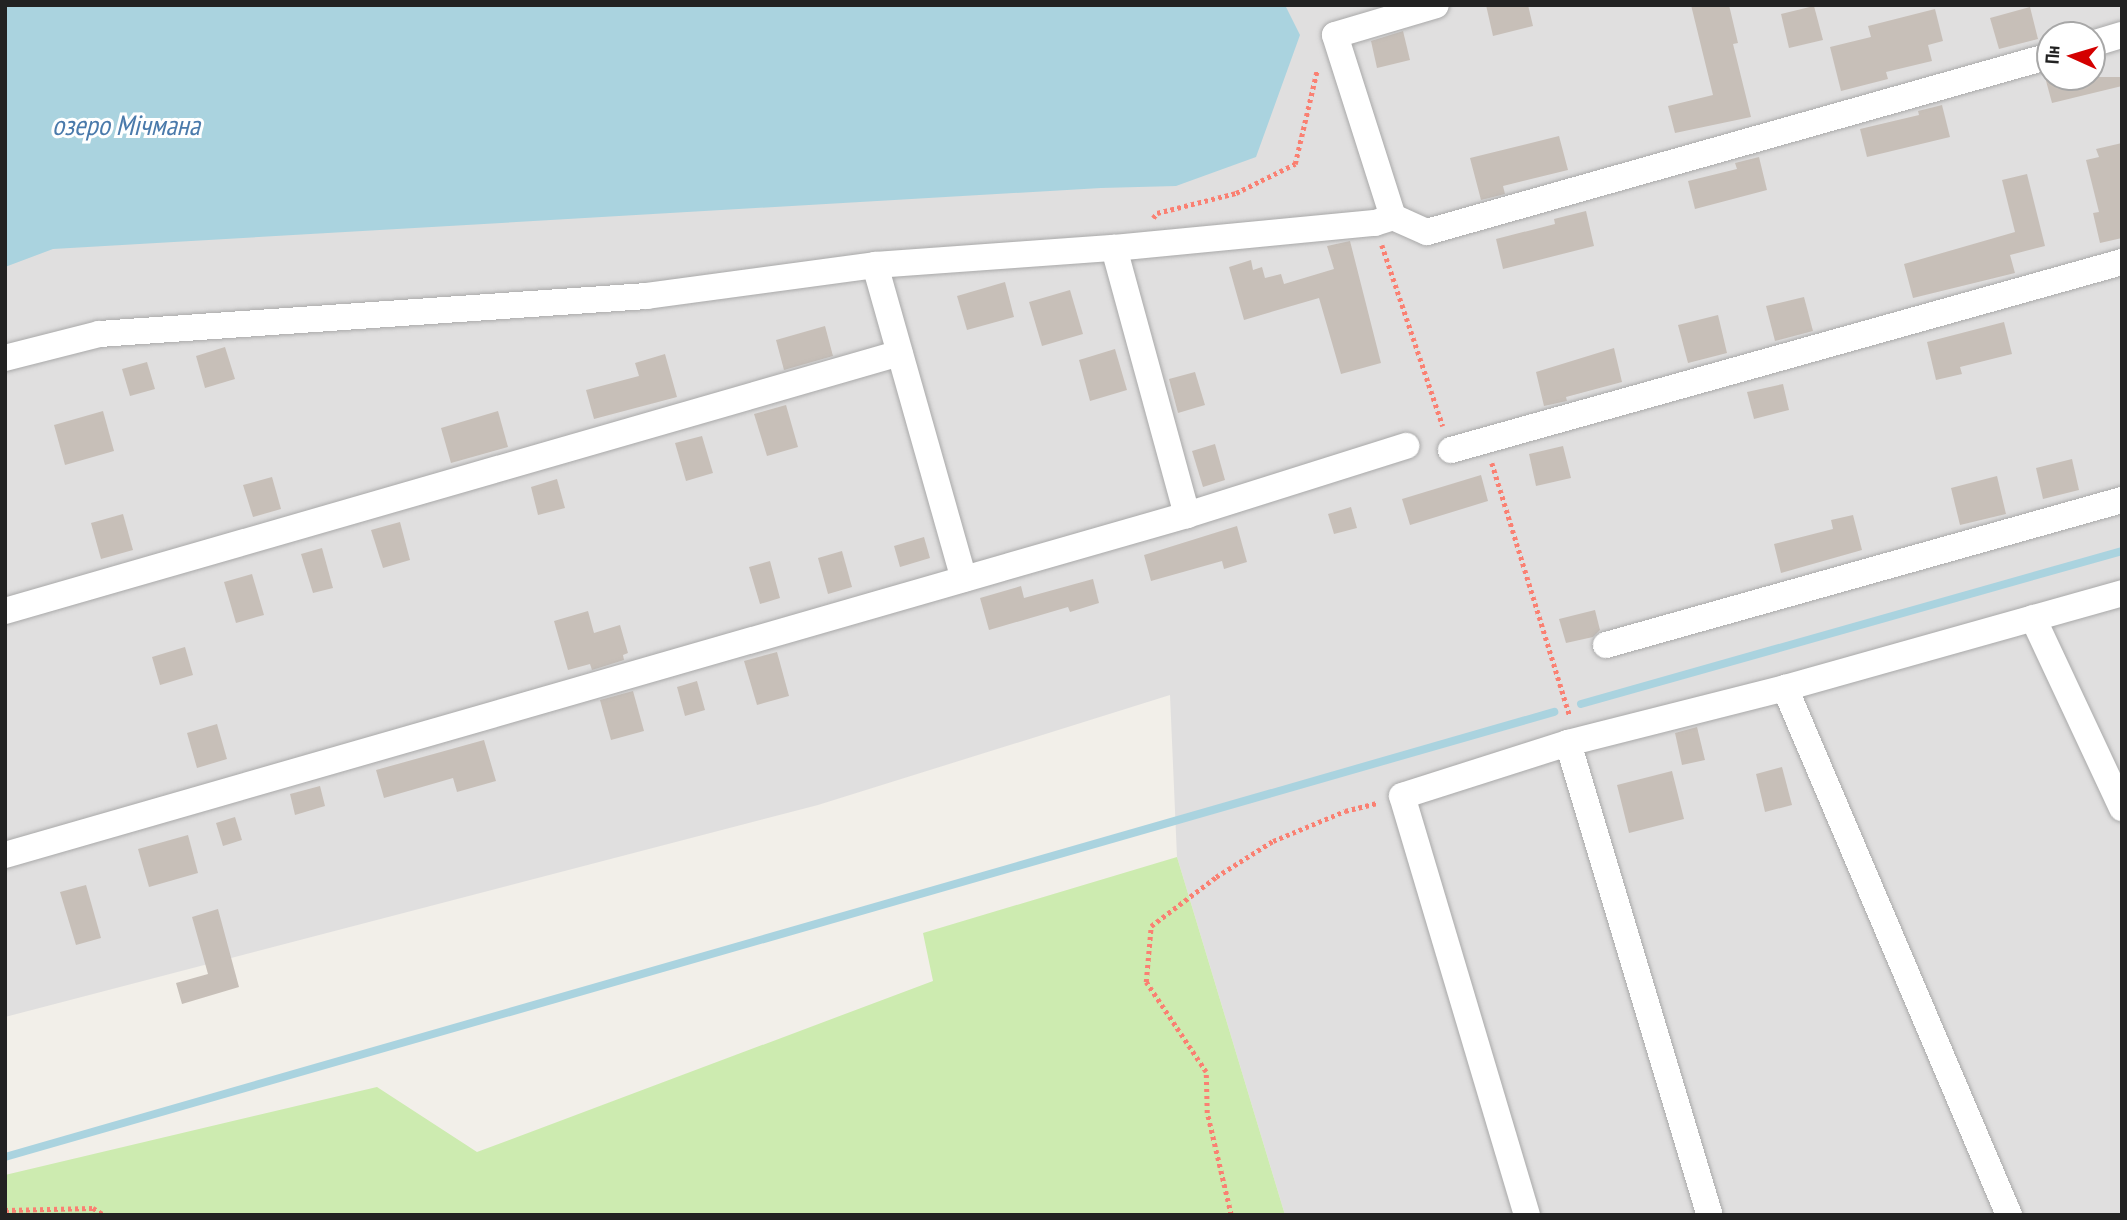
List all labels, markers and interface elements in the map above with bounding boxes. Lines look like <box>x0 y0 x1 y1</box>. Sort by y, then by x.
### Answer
north arrow <box>2036 21 2106 91</box>
text: Пн <box>2039 45 2065 65</box>
water label: озеро Мічмана <box>52 108 200 142</box>

